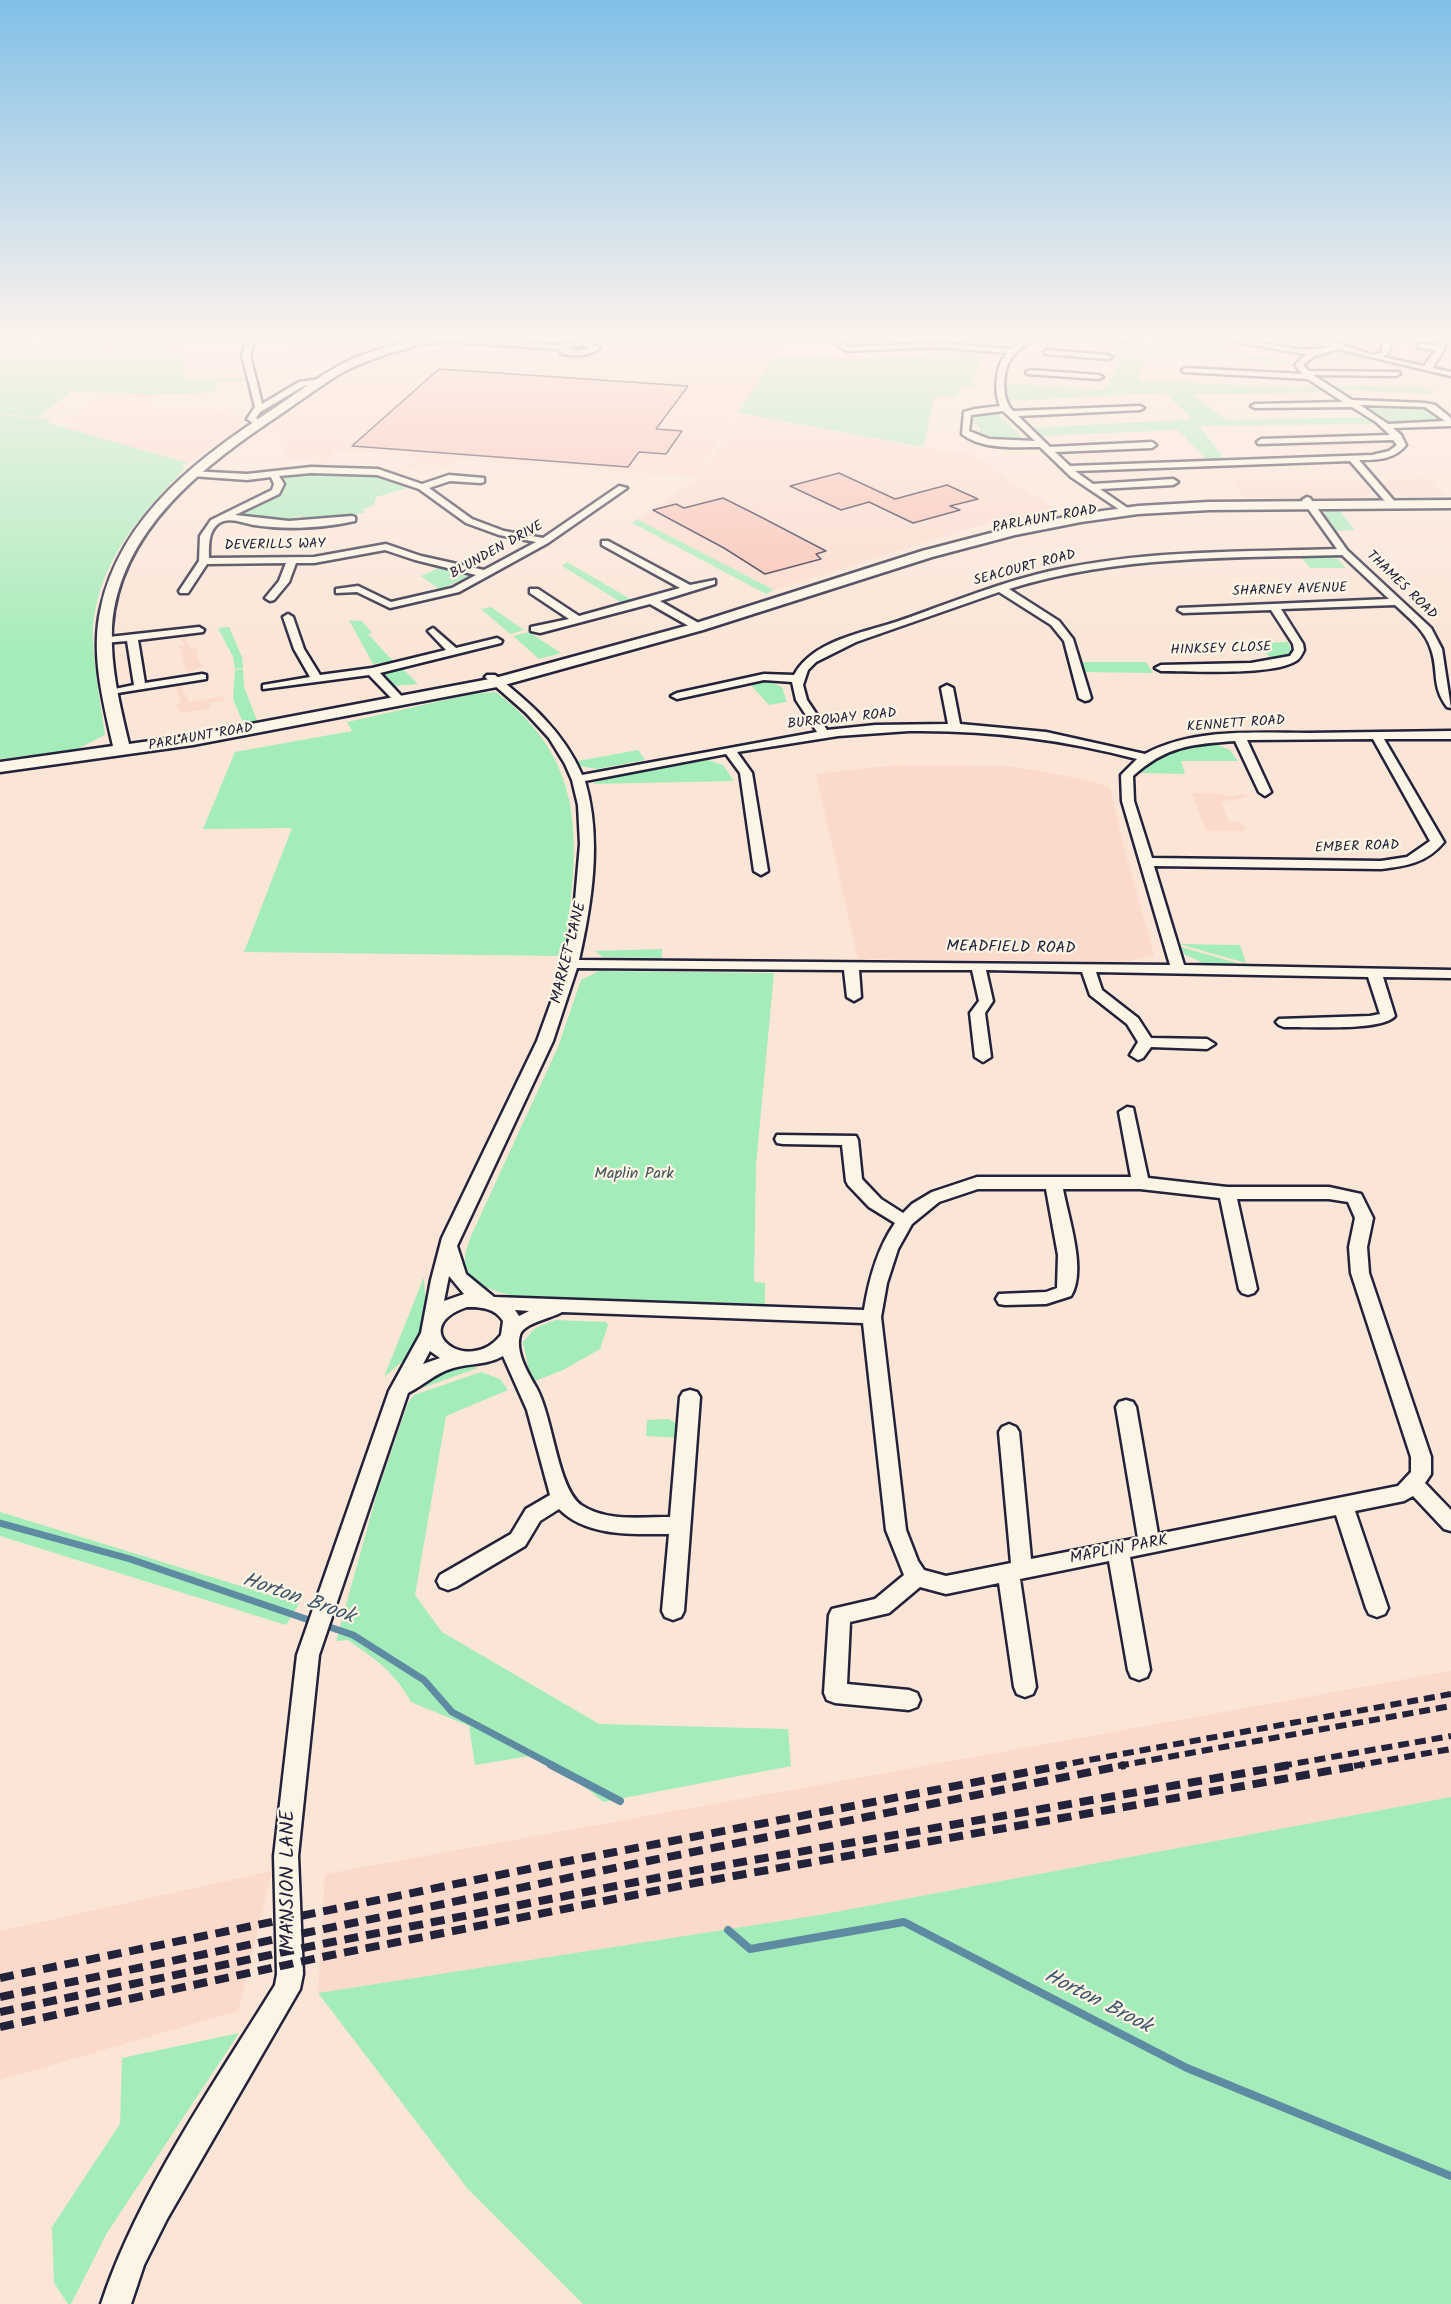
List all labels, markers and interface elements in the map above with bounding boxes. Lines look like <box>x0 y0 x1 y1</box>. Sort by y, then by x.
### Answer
street label: PARLAUNT ROAD <box>991 503 1099 537</box>
street label: BLUNDEN DRIVE <box>447 518 547 584</box>
street label: DEVERILLS WAY <box>224 537 326 555</box>
street label: SEACOURT ROAD <box>972 547 1078 591</box>
street label: THAMES ROAD <box>1362 548 1440 624</box>
street label: SHARNEY AVENUE <box>1232 581 1348 601</box>
street label: HINKSEY CLOSE <box>1170 640 1272 660</box>
street label: BURROWAY ROAD <box>787 706 897 734</box>
street label: KENNETT ROAD <box>1186 713 1286 737</box>
street label: PARLAUNT ROAD <box>147 721 255 755</box>
street label: EMBER ROAD <box>1315 838 1399 858</box>
street label: MARKET LANE <box>548 900 592 1006</box>
street label: MEADFIELD ROAD <box>946 938 1076 960</box>
park label: Maplin Park <box>594 1165 674 1185</box>
street label: MAPLIN PARK <box>1068 1532 1170 1570</box>
water label: Horton Brook <box>239 1569 357 1631</box>
street label: MANSION LANE <box>278 1810 302 1950</box>
water label: Horton Brook <box>1039 1965 1155 2041</box>

